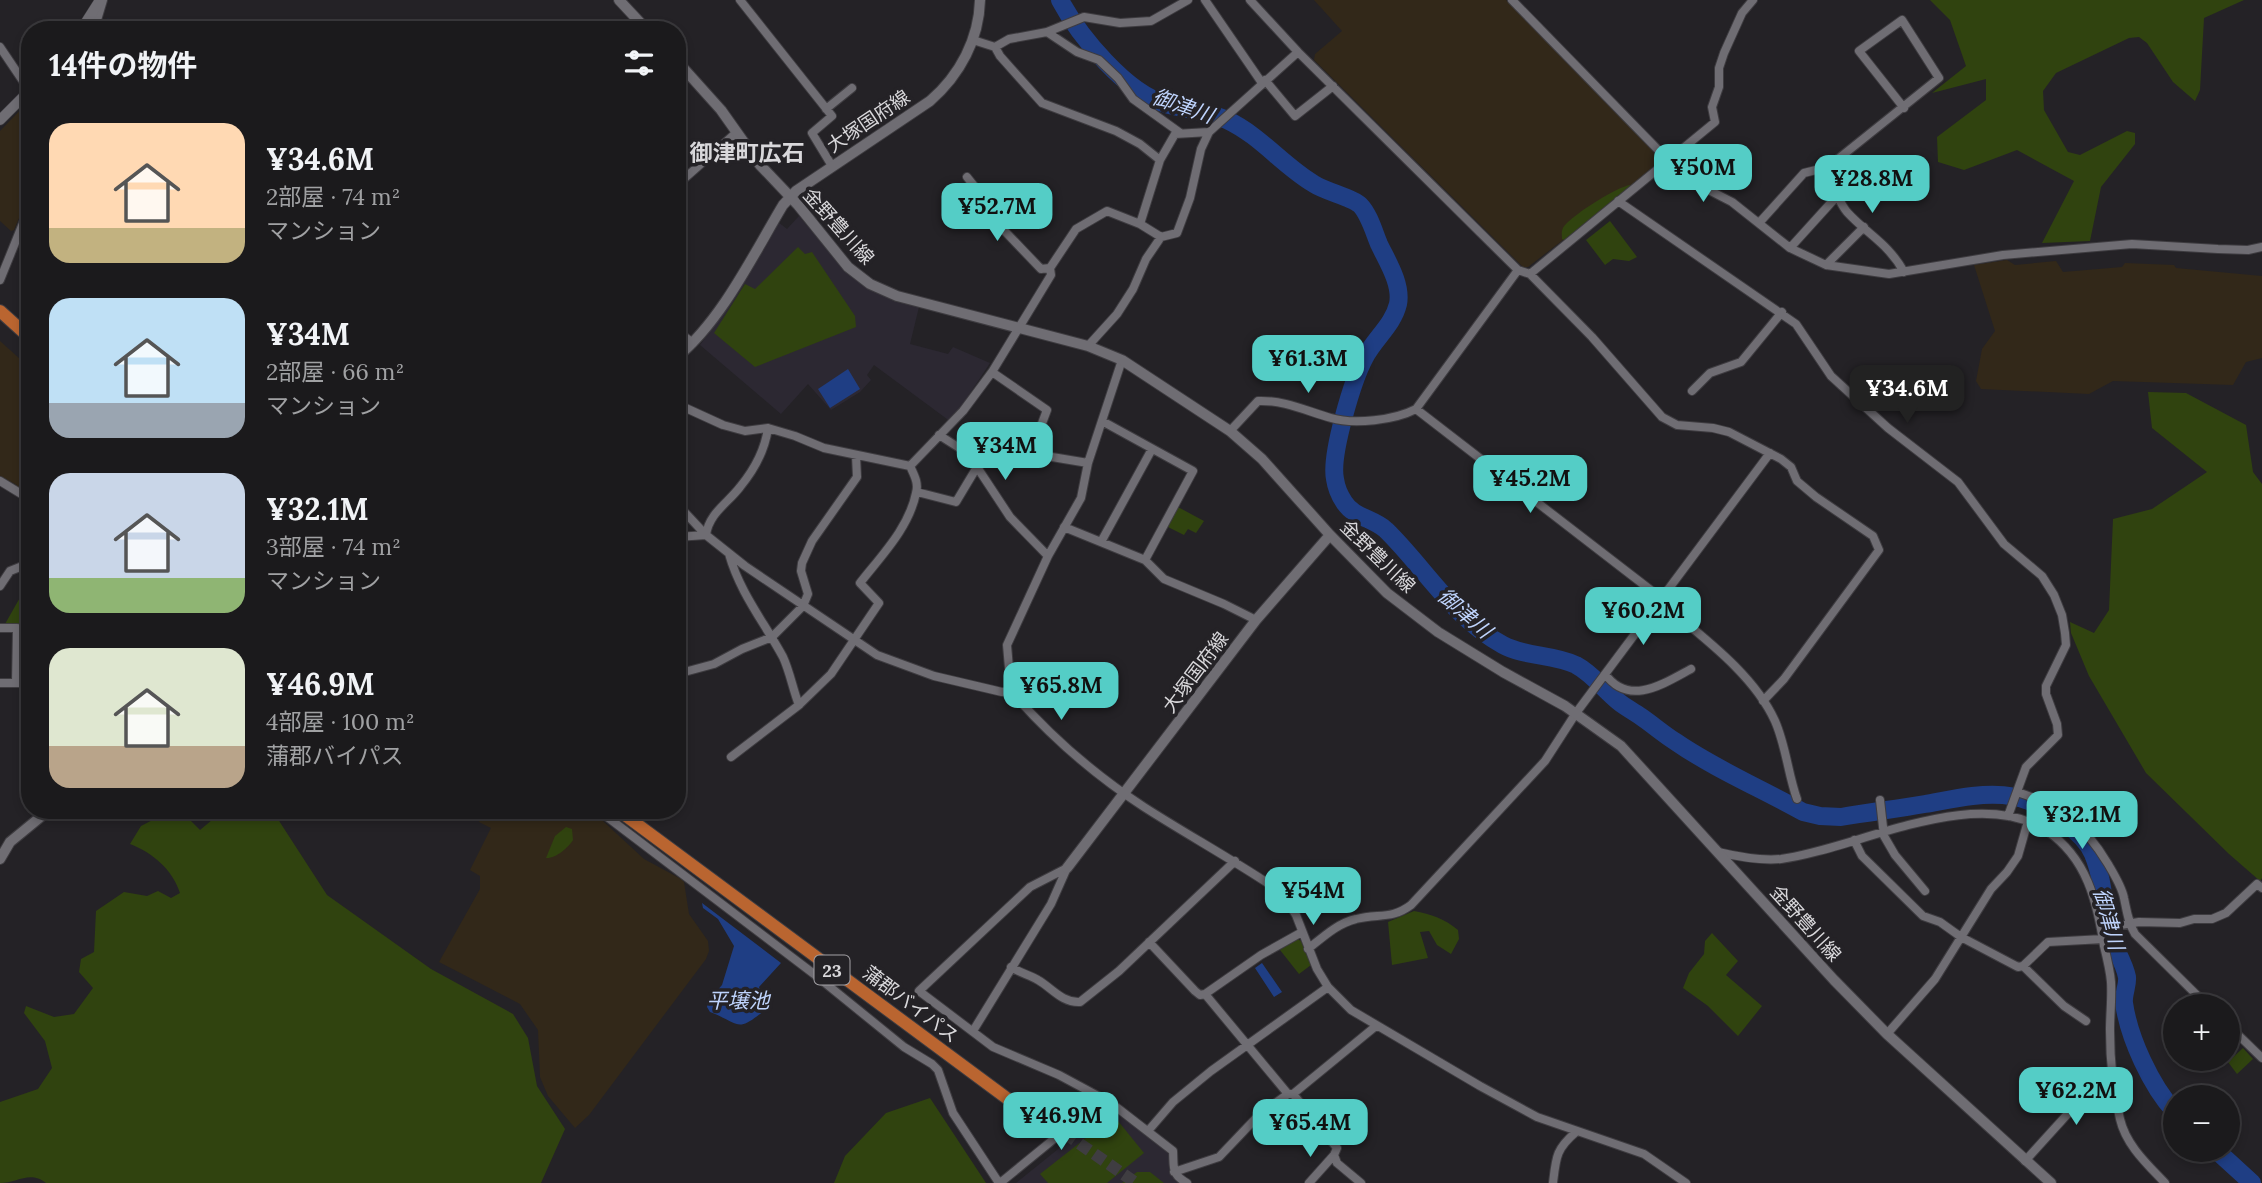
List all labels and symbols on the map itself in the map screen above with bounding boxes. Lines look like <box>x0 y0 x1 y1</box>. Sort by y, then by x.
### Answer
water label: 御津川 <box>1149 83 1219 130</box>
street label: 大塚国府線 <box>822 84 914 158</box>
district label: 御津町広石 <box>690 138 805 167</box>
pin: ¥50M <box>1662 144 1744 204</box>
pin: ¥28.8M <box>1815 156 1929 215</box>
street label: 金野豊川線 <box>798 183 880 269</box>
pin: ¥52.7M <box>940 184 1054 243</box>
pin: ¥61.3M <box>1251 336 1365 395</box>
pin: ¥34.6M <box>1850 366 1964 425</box>
pin: ¥34M <box>964 422 1046 482</box>
pin: ¥45.2M <box>1473 456 1587 515</box>
street label: 金野豊川線 <box>1335 514 1421 598</box>
water label: 御津川 <box>1432 582 1499 645</box>
pin: ¥60.2M <box>1586 588 1700 647</box>
street label: 大塚国府線 <box>1157 627 1233 717</box>
pin: ¥65.8M <box>1004 662 1118 722</box>
pin: ¥32.1M <box>2025 792 2139 851</box>
pin: ¥54M <box>1272 867 1354 927</box>
street label: 金野豊川線 <box>1765 880 1847 966</box>
water label: 御津川 <box>2088 885 2131 955</box>
road number: 23 <box>814 956 850 985</box>
street label: 蒲郡バイパス <box>858 960 964 1048</box>
water label: 平壌池 <box>707 987 771 1014</box>
pin: ¥62.2M <box>2019 1068 2133 1127</box>
pin: ¥46.9M <box>1004 1092 1118 1152</box>
pin: ¥65.4M <box>1253 1100 1367 1159</box>

